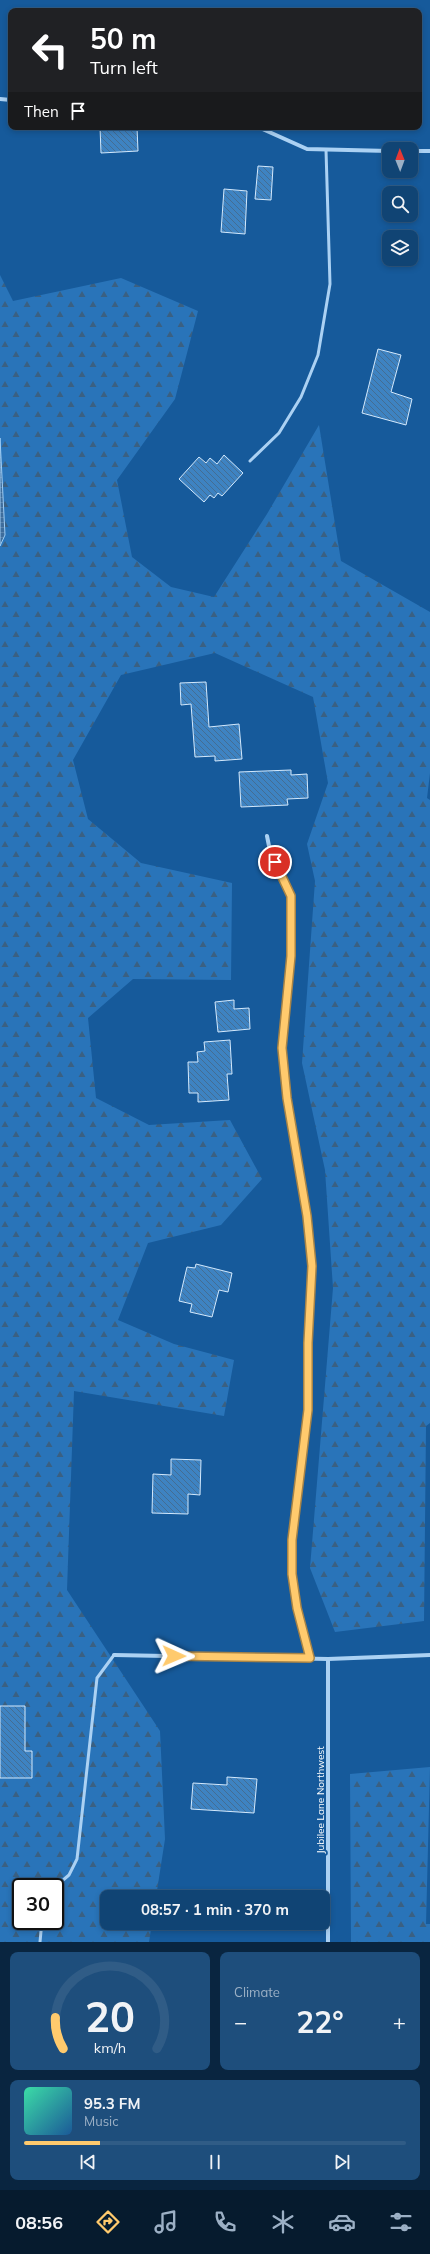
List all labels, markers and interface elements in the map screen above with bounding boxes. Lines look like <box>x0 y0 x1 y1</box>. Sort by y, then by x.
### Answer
text: 50 m <box>90 21 156 56</box>
icon: left <box>24 24 76 76</box>
text: Turn left <box>90 56 158 79</box>
icon: arrive <box>67 100 89 122</box>
text: Then <box>24 102 59 121</box>
north arrow <box>382 142 418 178</box>
map controls <box>382 142 418 266</box>
button: search <box>382 186 418 222</box>
button: layers <box>382 230 418 266</box>
pin <box>258 845 292 879</box>
icon: arrive <box>264 851 286 873</box>
position arrow <box>153 1635 195 1677</box>
street label: Jubilee Lane Northwest <box>314 1746 327 1854</box>
speed limit sign: 30 <box>12 1878 64 1930</box>
text: 08:57 · 1 min · 370 m <box>141 1900 289 1919</box>
text: Climate <box>234 1984 280 2000</box>
text: 20 <box>85 1990 135 2042</box>
text: 22° <box>296 2003 344 2041</box>
text: − <box>234 2008 247 2036</box>
text: + <box>393 2008 406 2036</box>
text: km/h <box>94 2039 126 2057</box>
text: 95.3 FM <box>84 2094 140 2113</box>
text: Music <box>84 2113 119 2129</box>
icon: previous <box>77 2151 99 2173</box>
icon: pause <box>204 2151 226 2173</box>
icon: next <box>331 2151 353 2173</box>
icon: directions <box>94 2208 122 2236</box>
icon: music <box>152 2208 180 2236</box>
icon: phone <box>211 2208 239 2236</box>
icon: climate <box>269 2208 297 2236</box>
icon: car <box>328 2208 356 2236</box>
icon: filters <box>387 2208 415 2236</box>
text: 08:56 <box>15 2211 63 2234</box>

